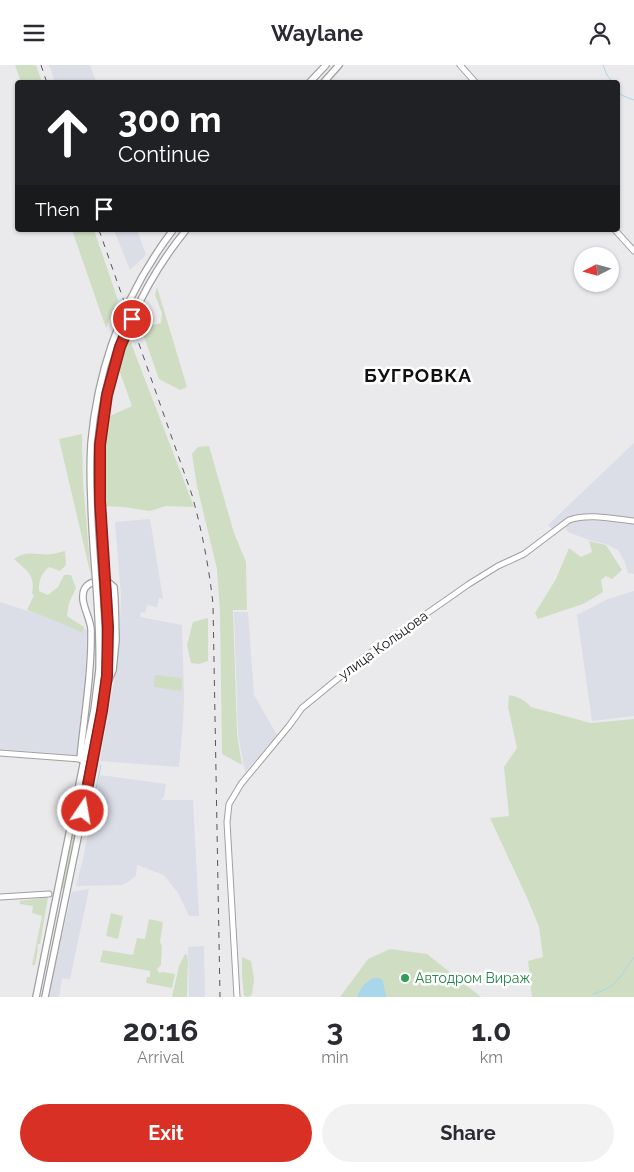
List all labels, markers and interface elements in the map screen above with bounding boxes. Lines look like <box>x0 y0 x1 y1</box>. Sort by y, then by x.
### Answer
icon: menu <box>20 19 48 47</box>
icon: person <box>586 19 614 47</box>
text: Waylane <box>271 20 363 46</box>
text: 300 m <box>118 99 222 140</box>
icon: ahead <box>35 100 100 165</box>
text: Continue <box>118 141 210 167</box>
icon: arrive <box>90 195 118 223</box>
text: Then <box>35 198 80 220</box>
north arrow <box>574 247 619 293</box>
map controls <box>574 247 619 292</box>
pin <box>111 298 153 340</box>
icon: arrive <box>118 305 146 333</box>
district label: БУГРОВКА <box>364 364 472 386</box>
street label: улица Кольцова <box>335 607 431 683</box>
position arrow <box>56 784 108 836</box>
place label: Автодром Вираж <box>415 970 530 986</box>
marker: Автодром Вираж <box>399 972 411 984</box>
text: 20:16 <box>123 1013 198 1048</box>
text: 3 <box>327 1013 343 1048</box>
text: 1.0 <box>471 1013 511 1048</box>
text: Arrival <box>137 1048 184 1067</box>
text: min <box>321 1048 349 1067</box>
text: km <box>480 1048 503 1067</box>
button: Exit <box>20 1104 312 1162</box>
button: Share <box>322 1104 614 1162</box>

